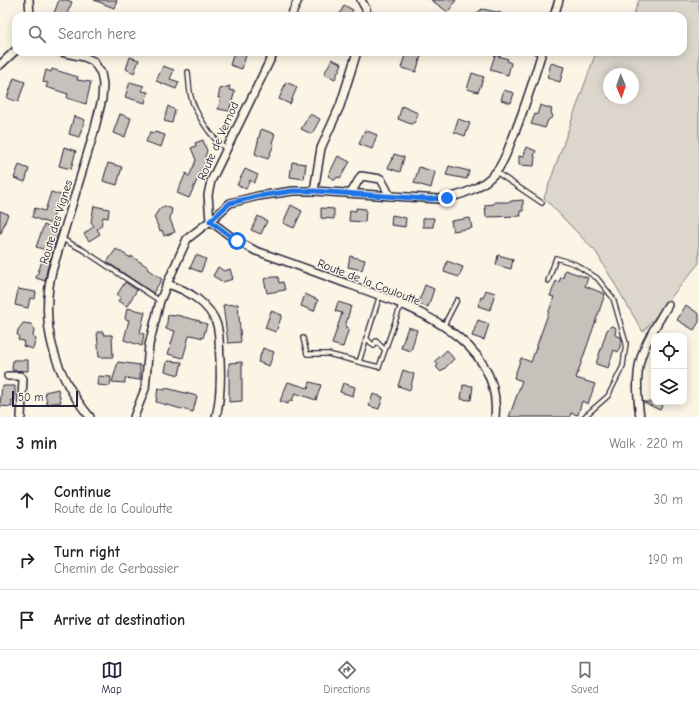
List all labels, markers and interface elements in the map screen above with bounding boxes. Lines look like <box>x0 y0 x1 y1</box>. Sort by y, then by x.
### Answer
search box <box>12 12 687 56</box>
icon: search <box>26 23 48 45</box>
text: Search here <box>58 25 136 43</box>
north arrow <box>603 68 639 104</box>
street label: Route de Vernod <box>194 99 242 183</box>
street label: Route des Vignes <box>37 178 75 266</box>
route end <box>438 189 456 207</box>
route start <box>228 232 246 250</box>
street label: Route de la Couloutte <box>315 256 423 308</box>
map controls <box>651 333 687 405</box>
button: locate <box>651 333 687 369</box>
button: layers <box>651 369 687 405</box>
scale bar <box>12 389 78 408</box>
text: 50 m <box>18 391 43 404</box>
text: 3 min <box>16 434 57 453</box>
text: Walk · 220 m <box>609 436 683 451</box>
text: Continue <box>54 483 111 501</box>
icon: ahead <box>16 489 38 511</box>
text: 30 m <box>653 492 683 507</box>
text: Route de la Couloutte <box>54 501 172 516</box>
text: Turn right <box>54 543 120 561</box>
icon: right <box>16 549 38 571</box>
text: 190 m <box>648 552 683 567</box>
text: Chemin de Gerbassier <box>54 561 179 576</box>
icon: arrive <box>16 609 38 631</box>
text: Arrive at destination <box>54 611 185 629</box>
tab: Map <box>101 659 123 696</box>
tab: Directions <box>324 659 370 696</box>
tab: Saved <box>571 659 598 696</box>

